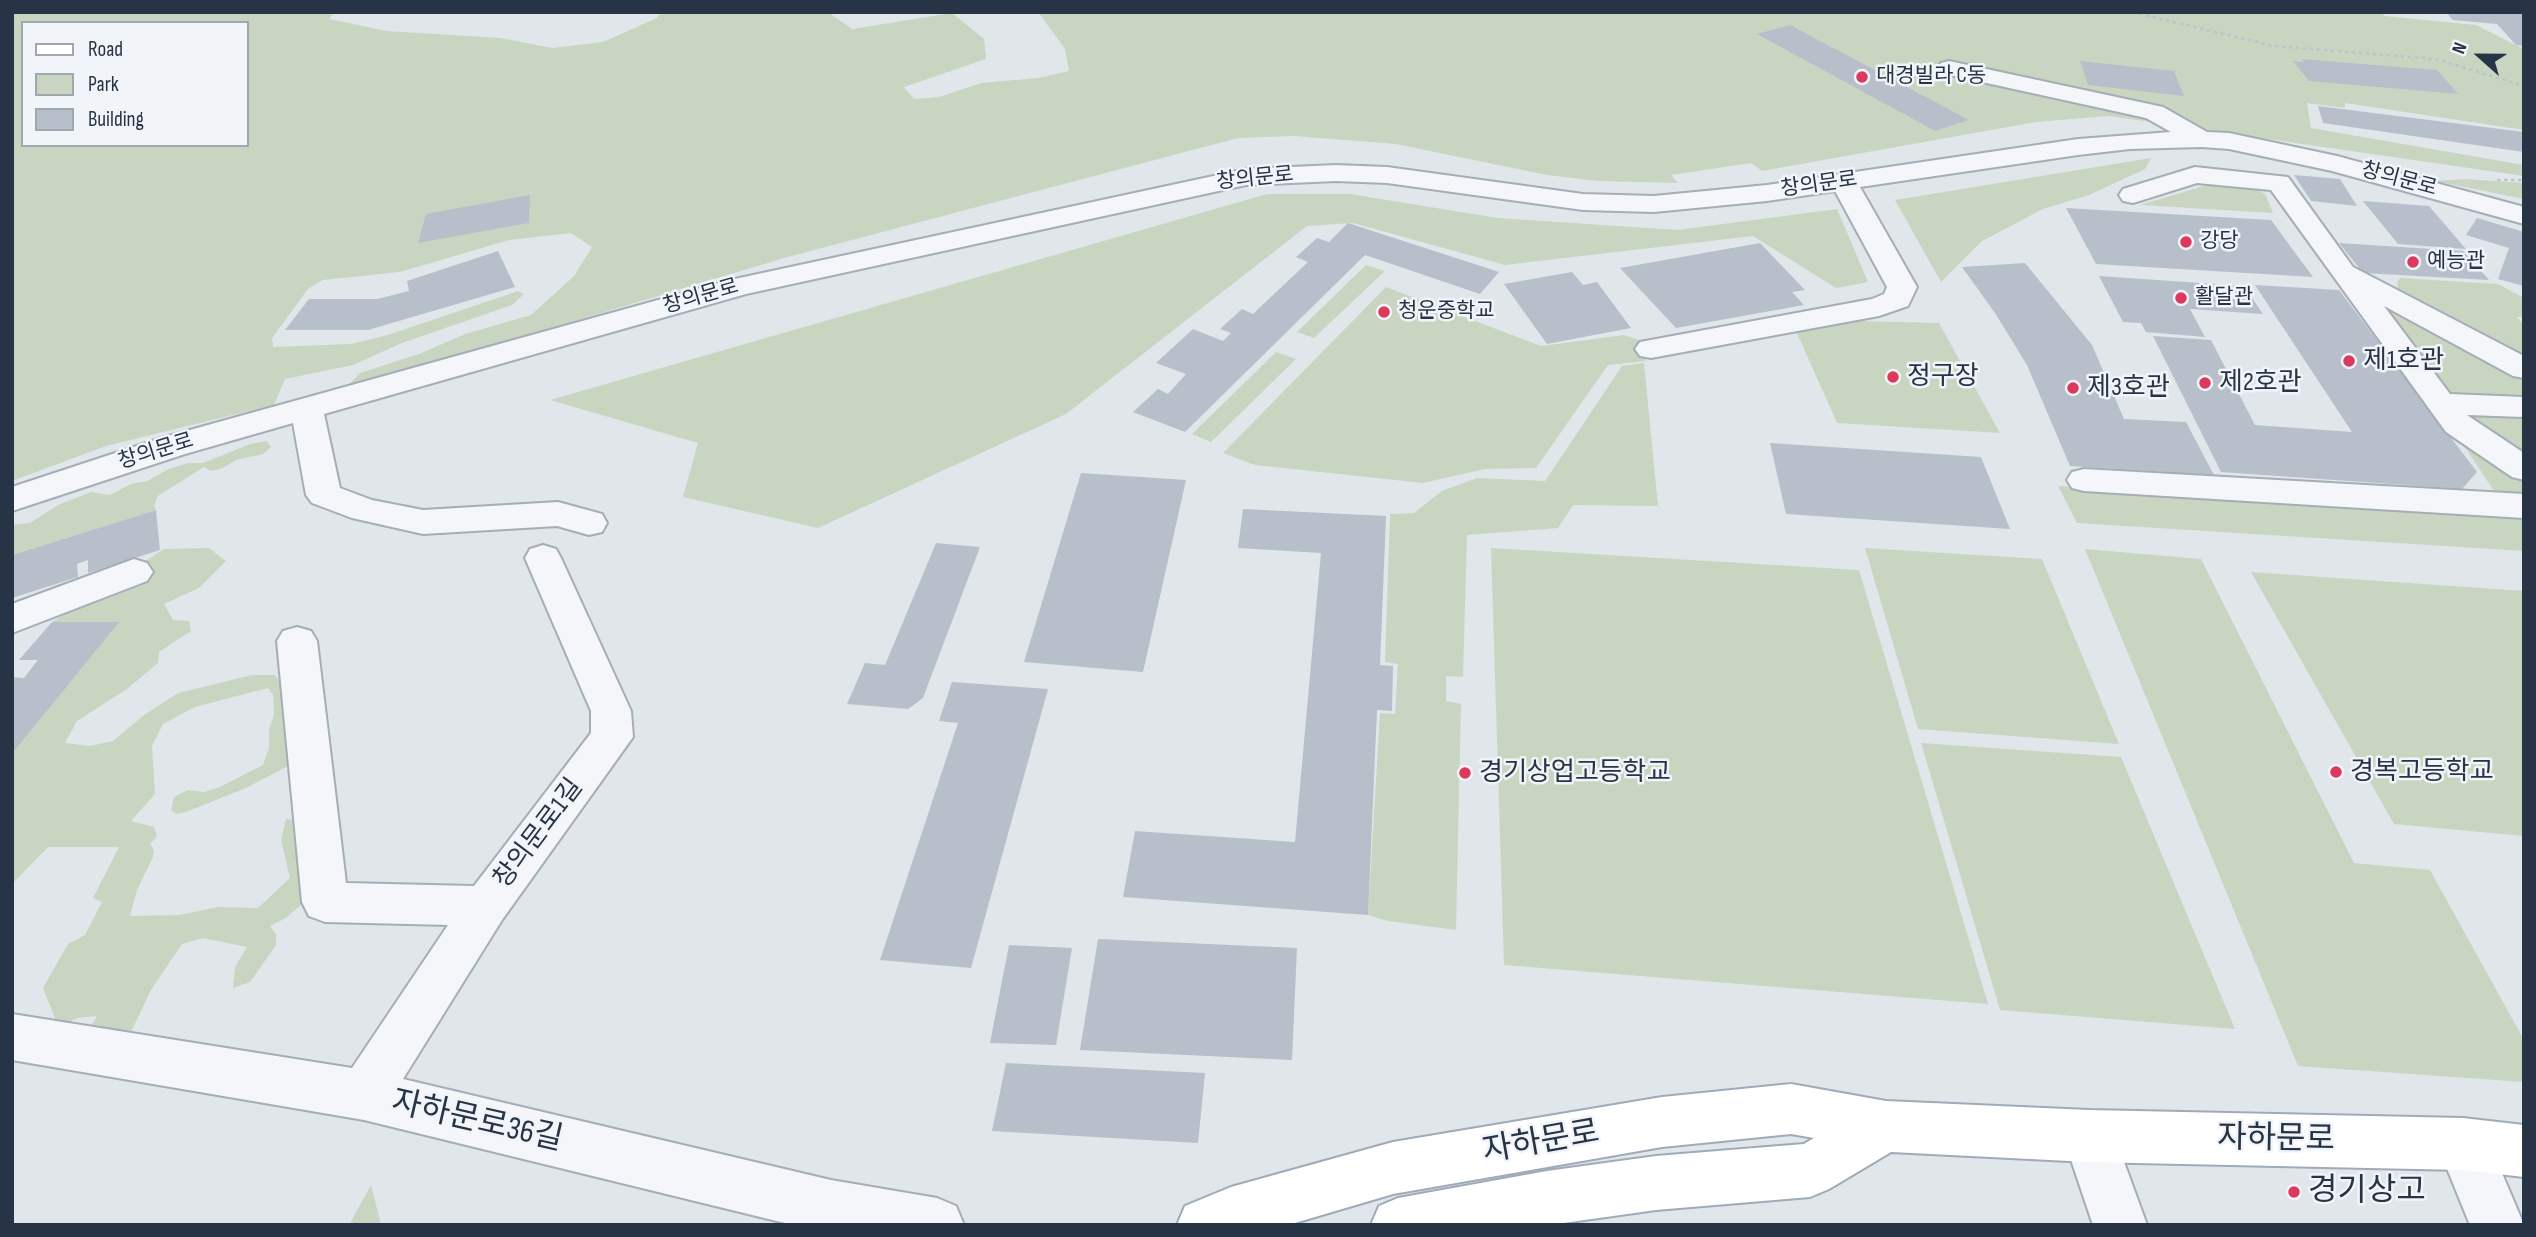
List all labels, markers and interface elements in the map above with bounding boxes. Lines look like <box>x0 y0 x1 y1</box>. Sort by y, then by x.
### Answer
legend <box>21 21 248 147</box>
north arrow <box>2445 21 2515 91</box>
text: Road <box>88 37 123 62</box>
text: N <box>2447 39 2472 57</box>
place label: 대경빌라 C동 <box>1876 64 1986 90</box>
marker: 대경빌라 C동 <box>1854 69 1870 85</box>
text: Park <box>88 72 119 97</box>
text: Building <box>88 107 144 132</box>
street label: 창의문로 <box>2358 158 2440 202</box>
street label: 창의문로 <box>1215 162 1295 196</box>
street label: 창의문로 <box>1779 167 1859 203</box>
place label: 강당 <box>2200 229 2239 255</box>
marker: 강당 <box>2178 234 2194 250</box>
place label: 예능관 <box>2427 249 2485 275</box>
marker: 예능관 <box>2405 254 2421 270</box>
street label: 창의문로 <box>660 274 742 320</box>
place label: 활달관 <box>2195 285 2253 311</box>
marker: 활달관 <box>2173 290 2189 306</box>
place label: 청운중학교 <box>1398 299 1495 325</box>
marker: 청운중학교 <box>1376 304 1392 320</box>
place label: 제1호관 <box>2363 345 2444 377</box>
marker: 제1호관 <box>2341 353 2357 369</box>
place label: 정구장 <box>1907 361 1979 393</box>
place label: 제2호관 <box>2219 367 2301 399</box>
marker: 정구장 <box>1885 369 1901 385</box>
place label: 제3호관 <box>2087 372 2170 404</box>
marker: 제2호관 <box>2197 375 2213 391</box>
marker: 제3호관 <box>2065 380 2081 396</box>
street label: 창의문로 <box>115 429 197 475</box>
place label: 경복고등학교 <box>2350 756 2494 788</box>
place label: 경기상업고등학교 <box>1479 757 1670 789</box>
marker: 경복고등학교 <box>2328 764 2344 780</box>
marker: 경기상업고등학교 <box>1457 765 1473 781</box>
street label: 창의문로1길 <box>488 773 590 895</box>
street label: 자하문로36길 <box>388 1084 566 1160</box>
street label: 자하문로 <box>1480 1114 1602 1172</box>
street label: 자하문로 <box>2217 1120 2335 1160</box>
place label: 경기상고 <box>2308 1173 2426 1211</box>
marker: 경기상고 <box>2286 1184 2302 1200</box>

